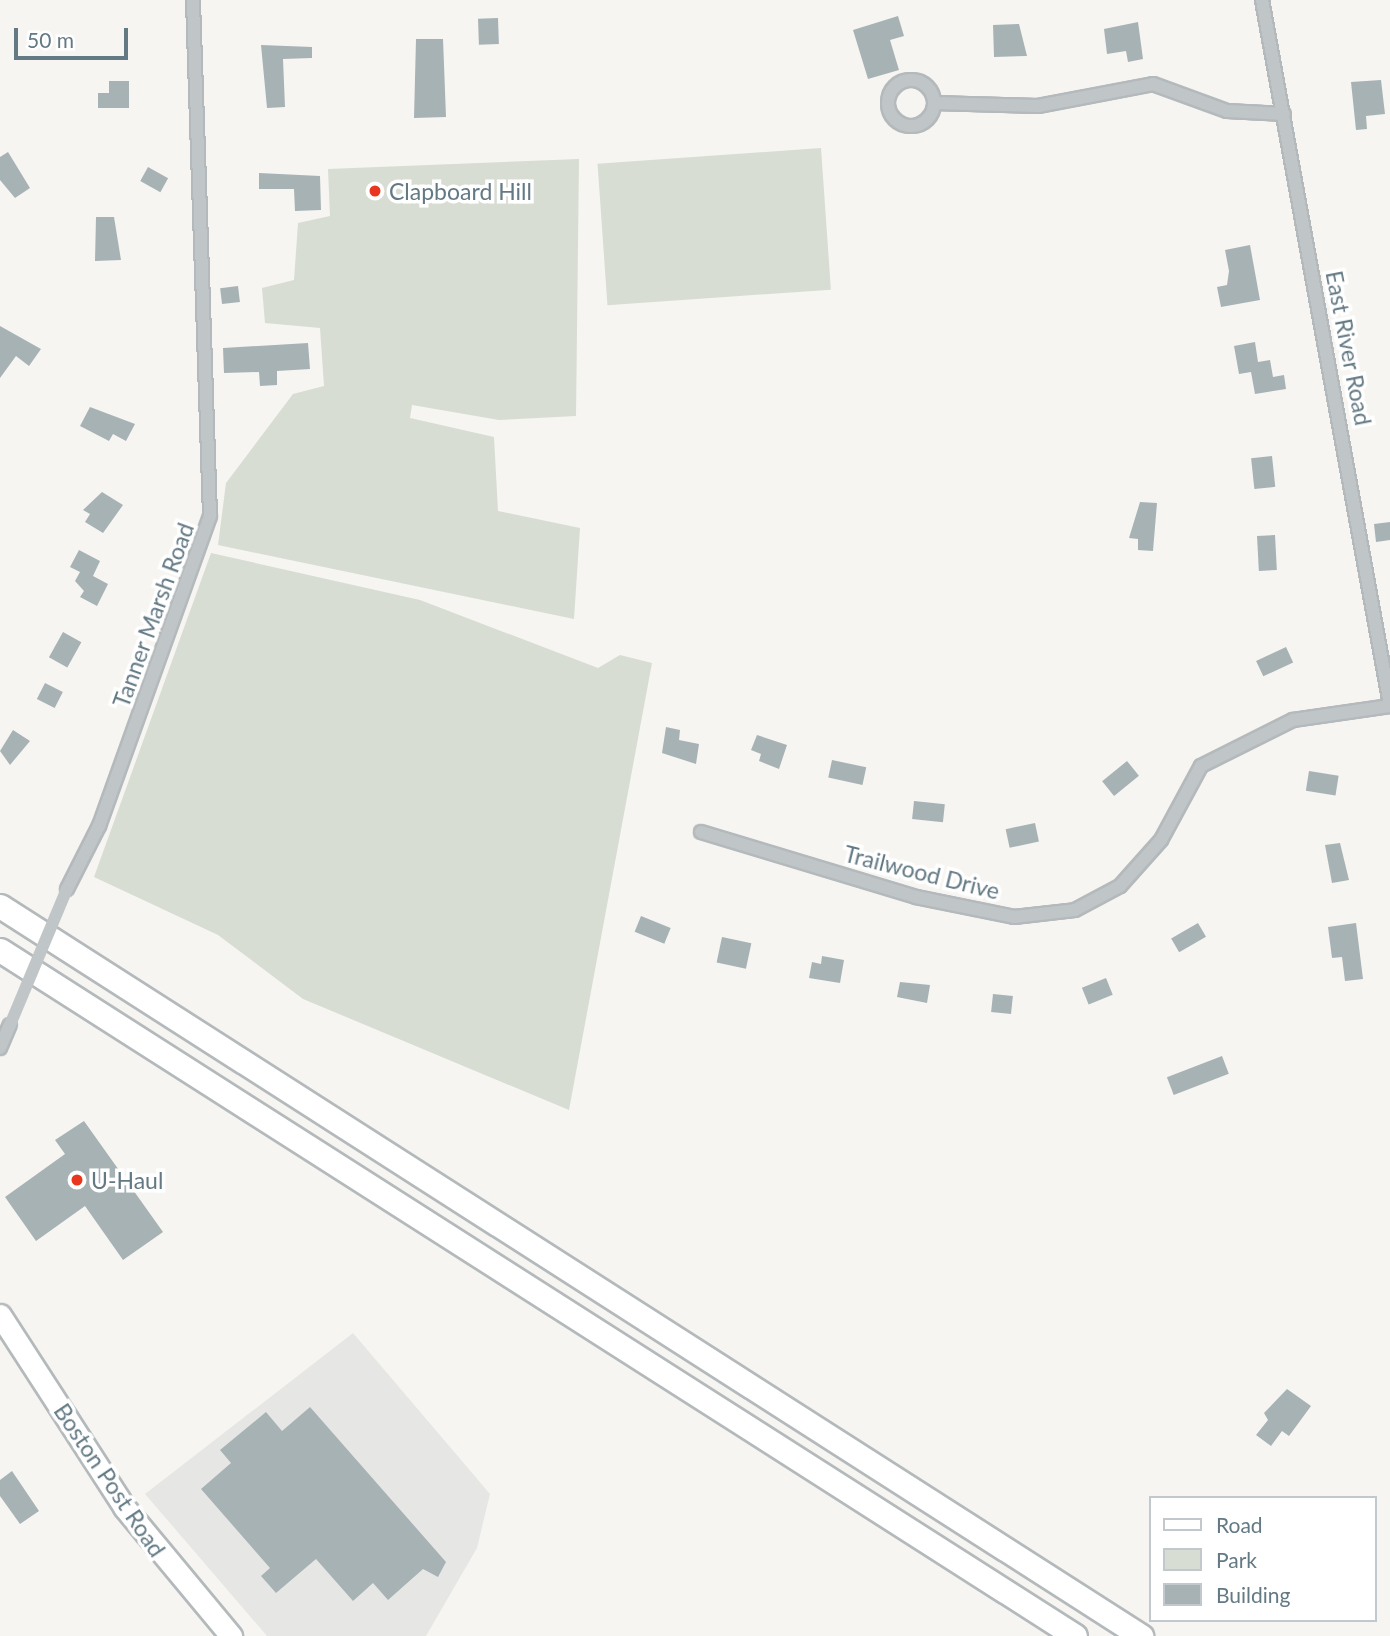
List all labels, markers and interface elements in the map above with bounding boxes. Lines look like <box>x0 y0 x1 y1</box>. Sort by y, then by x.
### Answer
scale bar <box>18 14 131 58</box>
text: 50 m <box>27 27 74 52</box>
place label: Clapboard Hill <box>389 177 532 205</box>
marker: Clapboard Hill <box>367 183 383 199</box>
street label: East River Road <box>1320 268 1378 428</box>
street label: Tanner Marsh Road <box>107 519 199 711</box>
street label: Trailwood Drive <box>841 839 1003 905</box>
place label: U-Haul <box>91 1166 163 1194</box>
marker: U-Haul <box>69 1172 85 1188</box>
street label: Boston Post Road <box>49 1398 171 1562</box>
legend <box>1148 1496 1376 1622</box>
text: Road <box>1216 1512 1263 1537</box>
text: Park <box>1216 1547 1257 1572</box>
text: Building <box>1216 1582 1291 1607</box>

